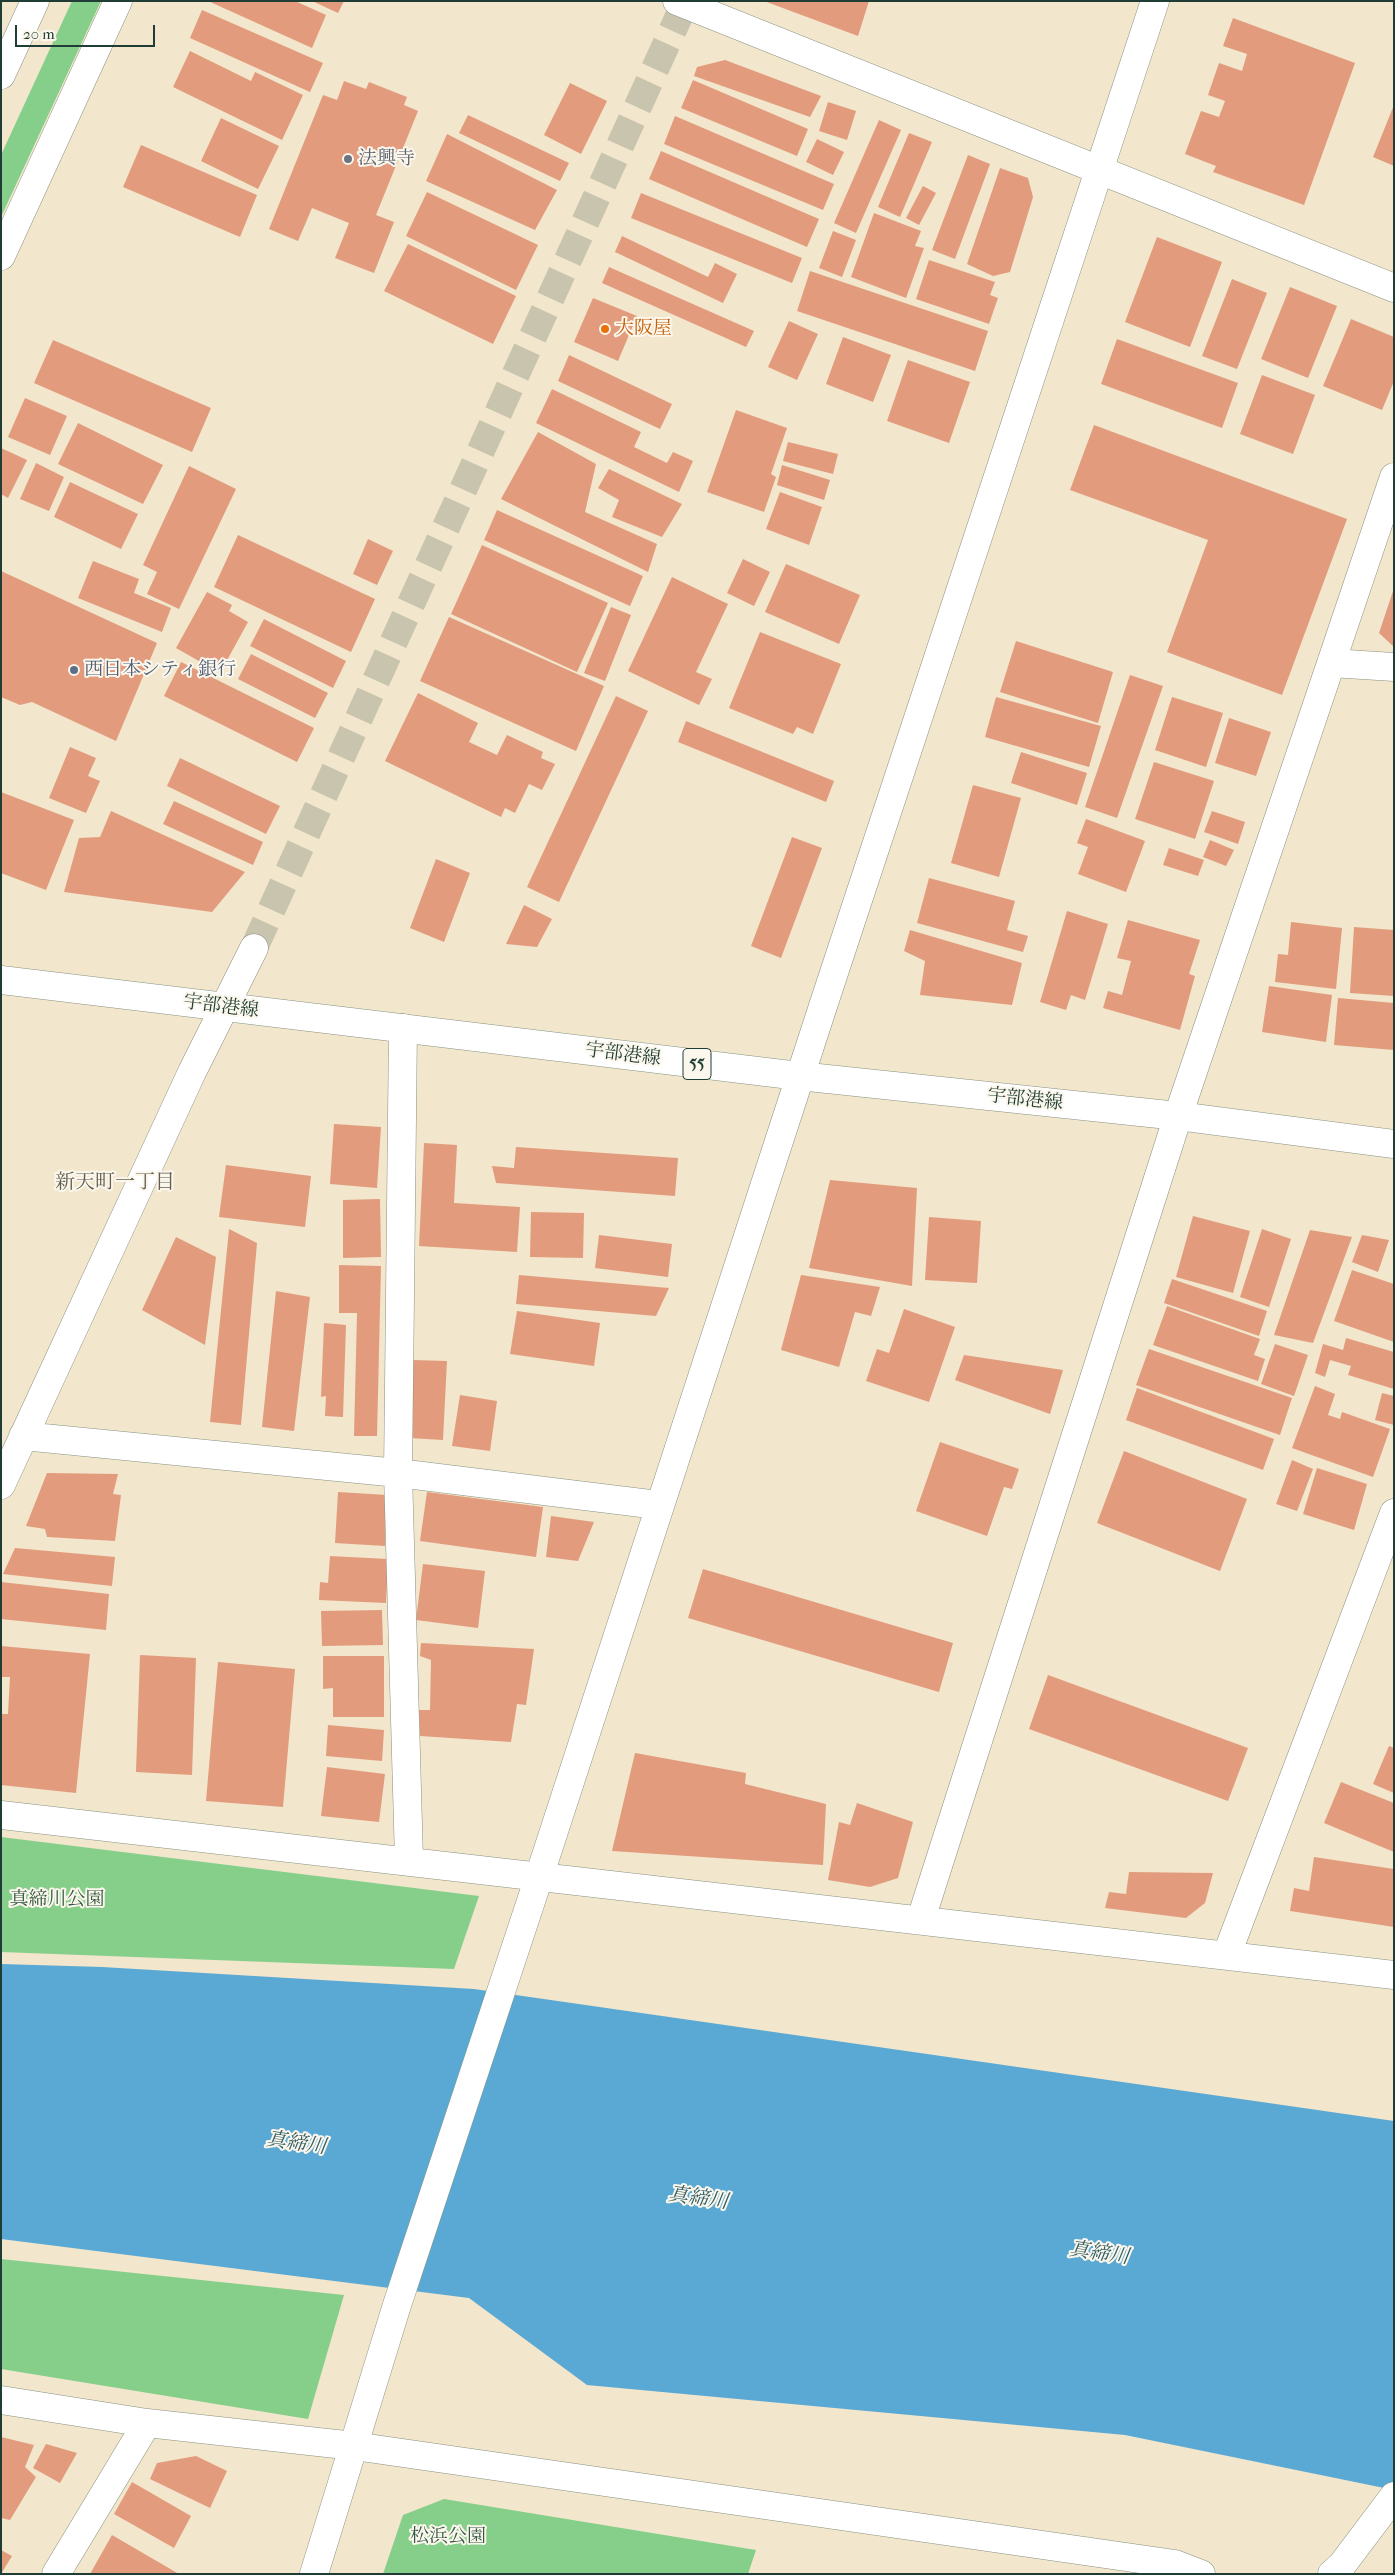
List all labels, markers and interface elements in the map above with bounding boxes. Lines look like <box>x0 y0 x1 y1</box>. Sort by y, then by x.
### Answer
scale bar <box>18 15 158 47</box>
text: 20 m <box>23 25 55 43</box>
place label: 法興寺 <box>358 148 415 170</box>
marker: 法興寺 <box>342 153 354 165</box>
place label: 大阪屋 <box>615 318 672 340</box>
marker: 大阪屋 <box>599 323 611 335</box>
place label: 西日本シティ銀行 <box>84 659 236 681</box>
marker: 西日本シティ銀行 <box>68 664 80 676</box>
street label: 宇部港線 <box>182 991 260 1023</box>
street label: 宇部港線 <box>584 1039 662 1071</box>
road number: 55 <box>683 1048 711 1080</box>
street label: 宇部港線 <box>986 1085 1064 1115</box>
district label: 新天町一丁目 <box>55 1171 175 1195</box>
park label: 真締川公園 <box>10 1889 104 1911</box>
water label: 真締川 <box>265 2128 327 2160</box>
water label: 真締川 <box>667 2183 729 2215</box>
water label: 真締川 <box>1068 2238 1130 2270</box>
park label: 松浜公園 <box>410 2526 486 2548</box>

